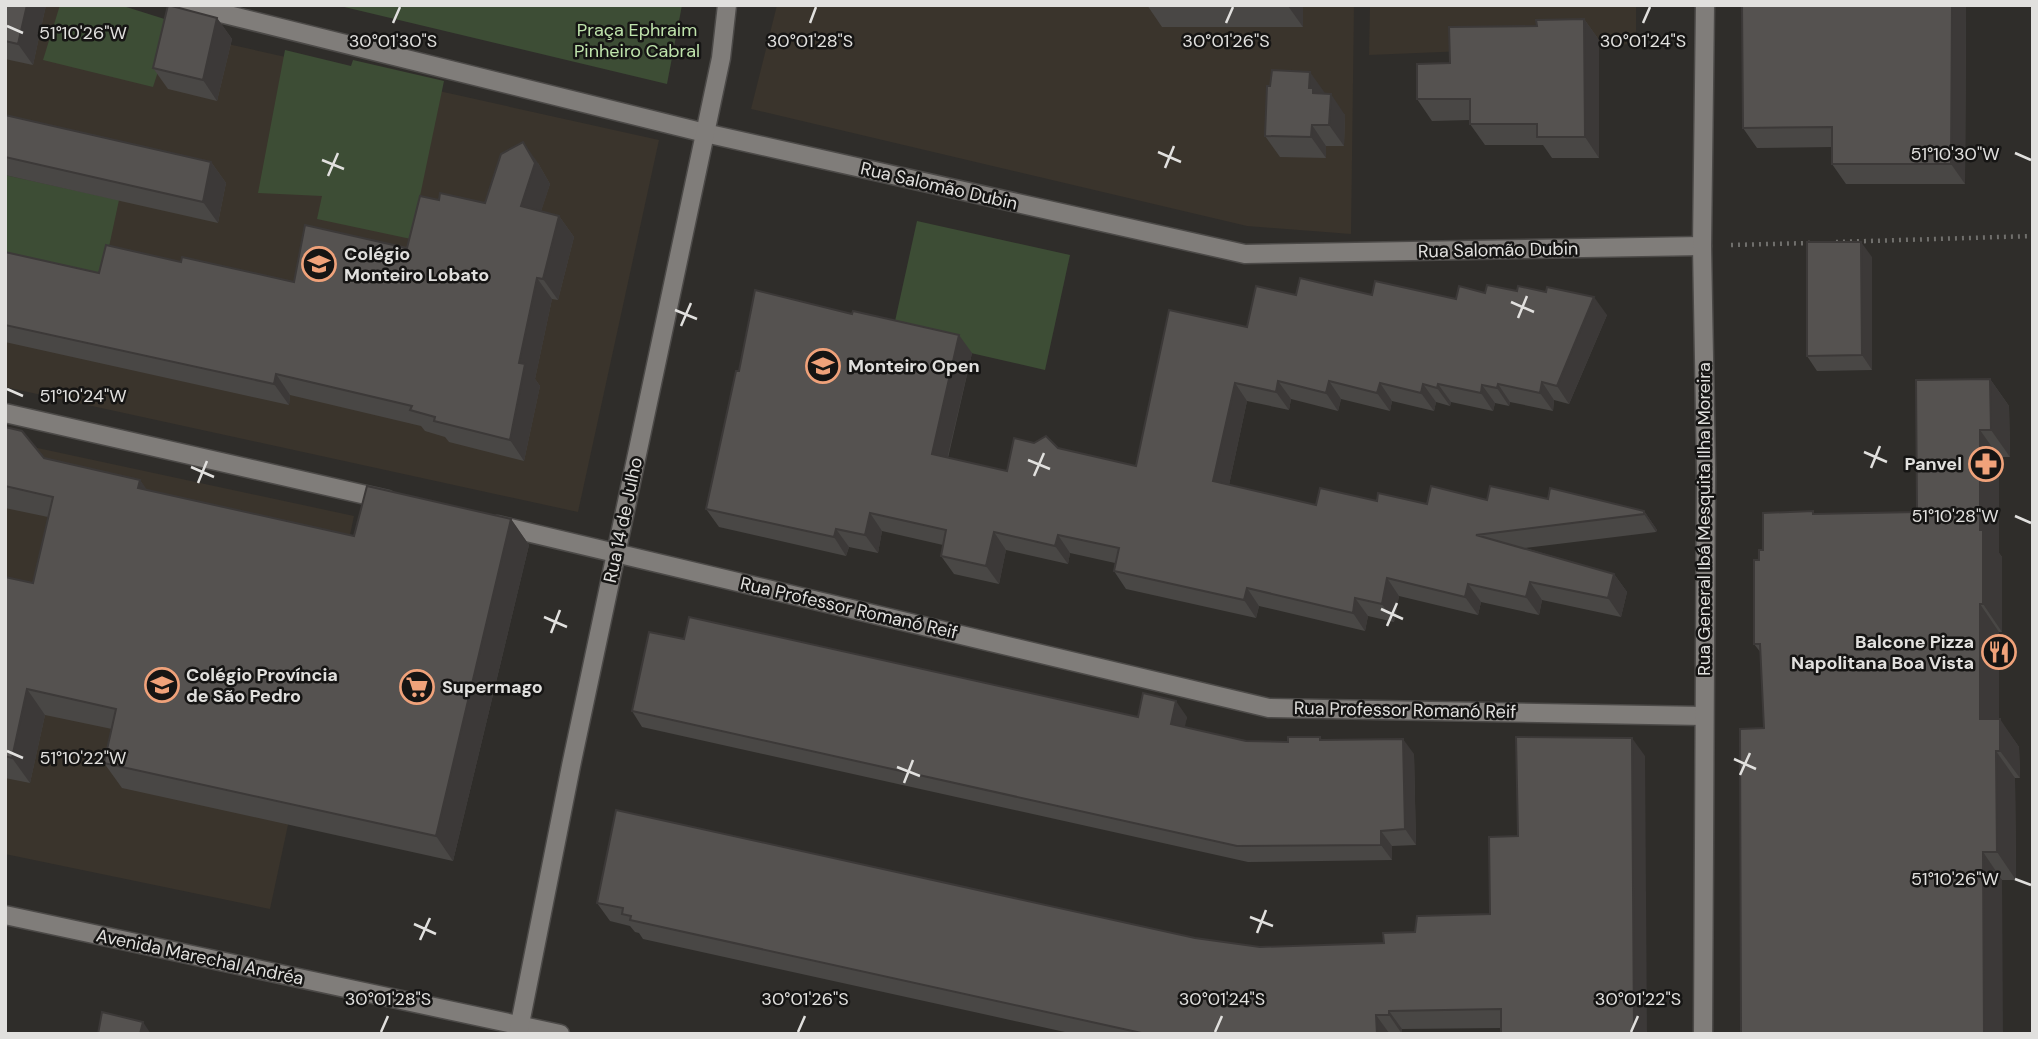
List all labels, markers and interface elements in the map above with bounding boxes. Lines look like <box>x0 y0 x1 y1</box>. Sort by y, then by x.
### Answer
park label: Praça Ephraim Pinheiro Cabral <box>574 18 700 63</box>
text: 51°10'26"W <box>39 21 127 45</box>
text: 30°01'30"S <box>349 29 437 53</box>
text: 30°01'28"S <box>767 29 853 53</box>
text: 30°01'26"S <box>1182 29 1270 53</box>
text: 30°01'24"S <box>1600 29 1686 53</box>
text: 51°10'30"W <box>1910 142 2000 166</box>
street label: Rua Salomão Dubin <box>858 156 1020 216</box>
street label: Rua Salomão Dubin <box>1418 237 1578 263</box>
place label: Colégio Monteiro Lobato <box>344 242 489 287</box>
school or university icon: Colégio Monteiro Lobato <box>300 245 338 283</box>
school or university icon: Monteiro Open <box>804 347 842 385</box>
place label: Monteiro Open <box>848 354 980 378</box>
street label: Rua General Ibá Mesquita Ilha Moreira <box>1692 362 1716 676</box>
text: 51°10'24"W <box>39 384 127 408</box>
pharmacy icon: Panvel <box>1967 445 2005 483</box>
place label: Panvel <box>1905 452 1962 476</box>
street label: Rua 14 de Julho <box>598 455 648 585</box>
text: 51°10'28"W <box>1911 504 1999 528</box>
street label: Rua Professor Romanó Reif <box>738 571 960 645</box>
place label: Balcone Pizza Napolitana Boa Vista <box>1791 630 1974 675</box>
restaurant icon: Balcone Pizza Napolitana Boa Vista <box>1980 633 2018 671</box>
place label: Colégio Província de São Pedro <box>186 663 338 708</box>
school or university icon: Colégio Província de São Pedro <box>143 666 181 704</box>
supermarket icon: Supermago <box>398 668 436 706</box>
place label: Supermago <box>442 675 543 699</box>
street label: Rua Professor Romanó Reif <box>1294 696 1516 724</box>
text: 51°10'22"W <box>40 746 126 770</box>
text: 51°10'26"W <box>1911 867 1999 891</box>
street label: Avenida Marechal Andréa <box>94 923 306 991</box>
text: 30°01'28"S <box>345 987 431 1011</box>
text: 30°01'26"S <box>761 987 849 1011</box>
text: 30°01'24"S <box>1179 987 1265 1011</box>
text: 30°01'22"S <box>1595 987 1681 1011</box>

